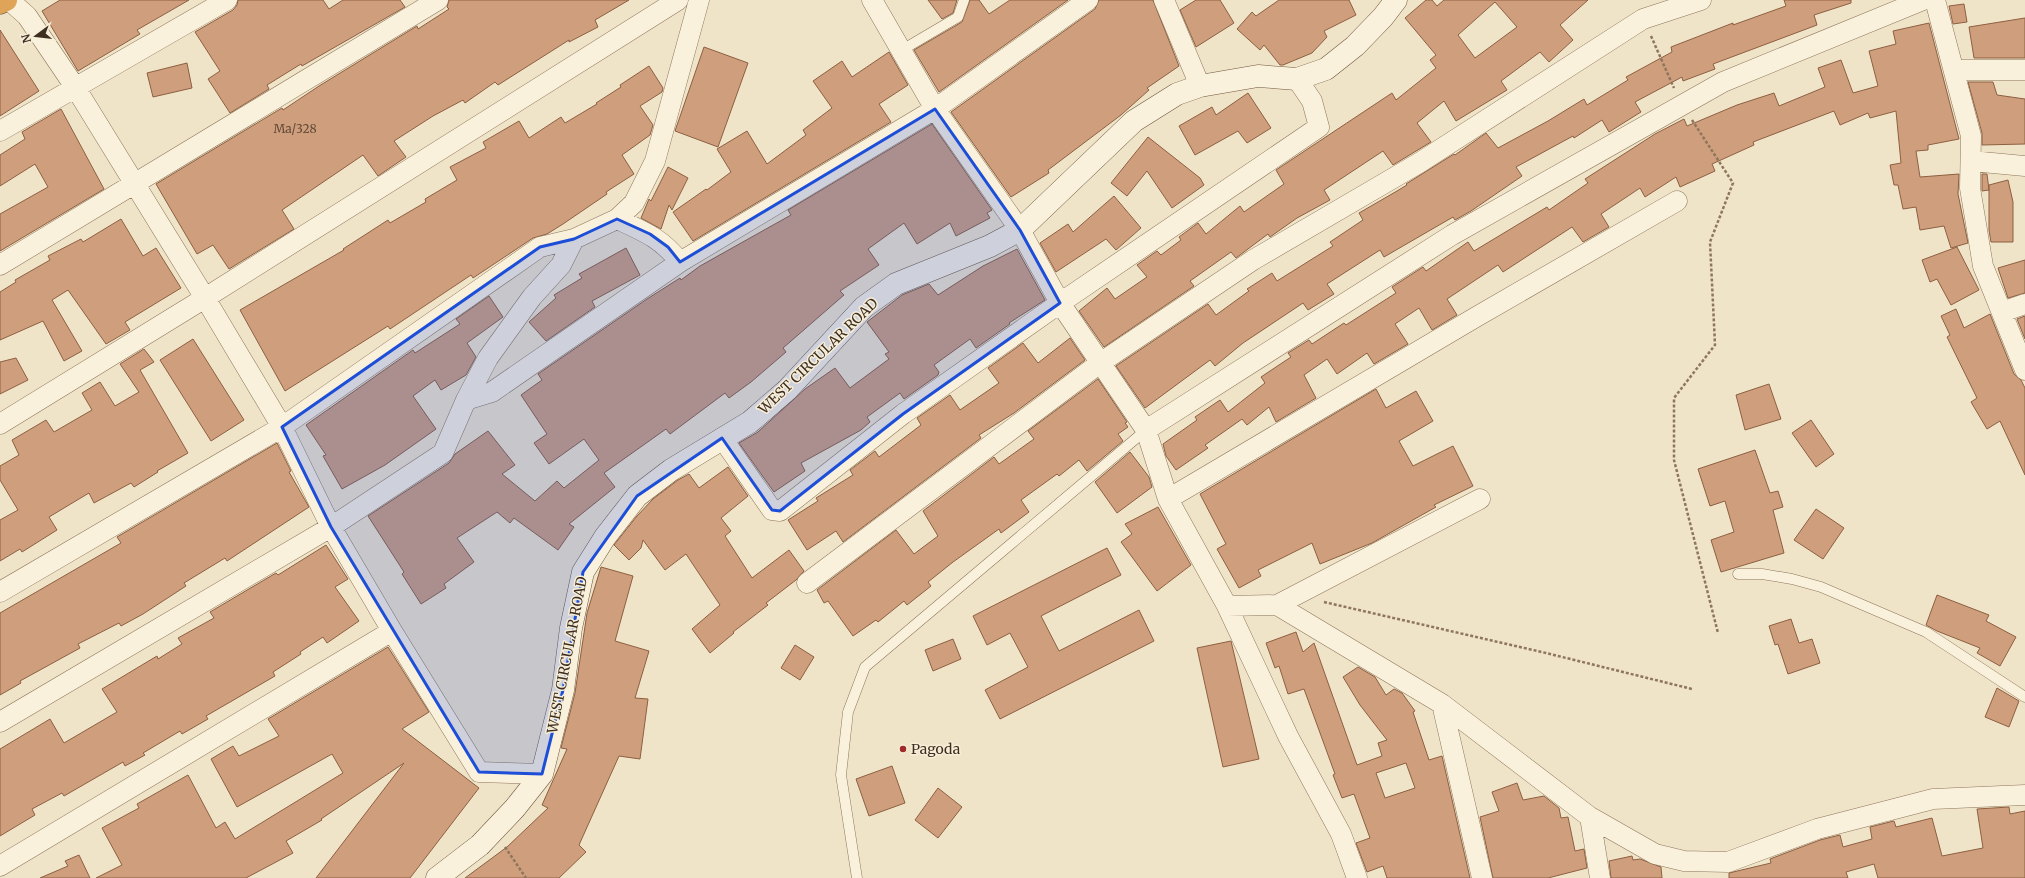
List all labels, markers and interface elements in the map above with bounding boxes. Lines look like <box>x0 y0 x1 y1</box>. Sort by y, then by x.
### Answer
north arrow <box>16 16 56 56</box>
text: N <box>18 32 34 45</box>
house number: Ma/328 <box>273 121 317 136</box>
street label: WEST CIRCULAR ROAD <box>754 294 882 419</box>
street label: WEST CIRCULAR ROAD <box>543 575 591 736</box>
place label: Pagoda <box>911 740 961 758</box>
marker: Pagoda <box>898 744 908 754</box>

